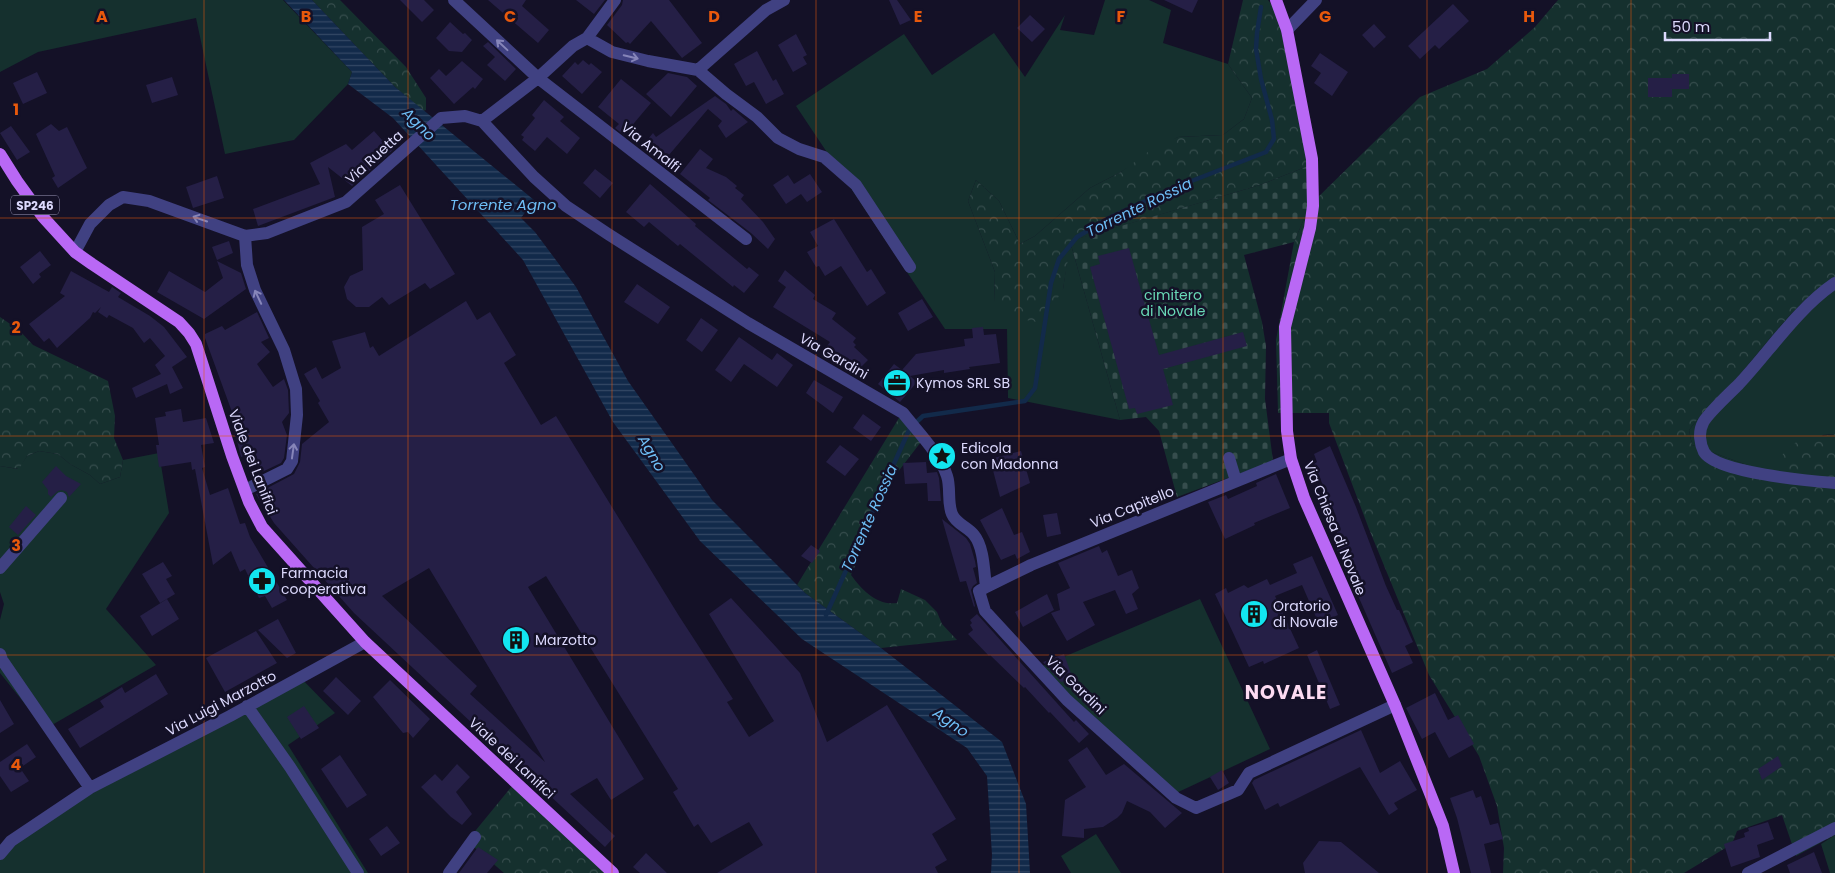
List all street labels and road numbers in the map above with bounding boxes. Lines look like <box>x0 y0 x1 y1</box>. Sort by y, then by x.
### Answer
street label: Via Amalfi <box>617 117 685 177</box>
street label: Via Ruetta <box>341 126 407 188</box>
road number: SP246 <box>11 196 59 214</box>
street label: Via Gardini <box>796 328 872 384</box>
street label: Viale dei Lanifici <box>224 406 282 518</box>
street label: Via Chiesa di Novale <box>1299 458 1371 599</box>
street label: Via Capitello <box>1087 481 1177 533</box>
street label: Via Gardini <box>1041 651 1111 719</box>
street label: Via Luigi Marzotto <box>162 665 280 741</box>
street label: Viale dei Lanifici <box>464 713 560 803</box>

